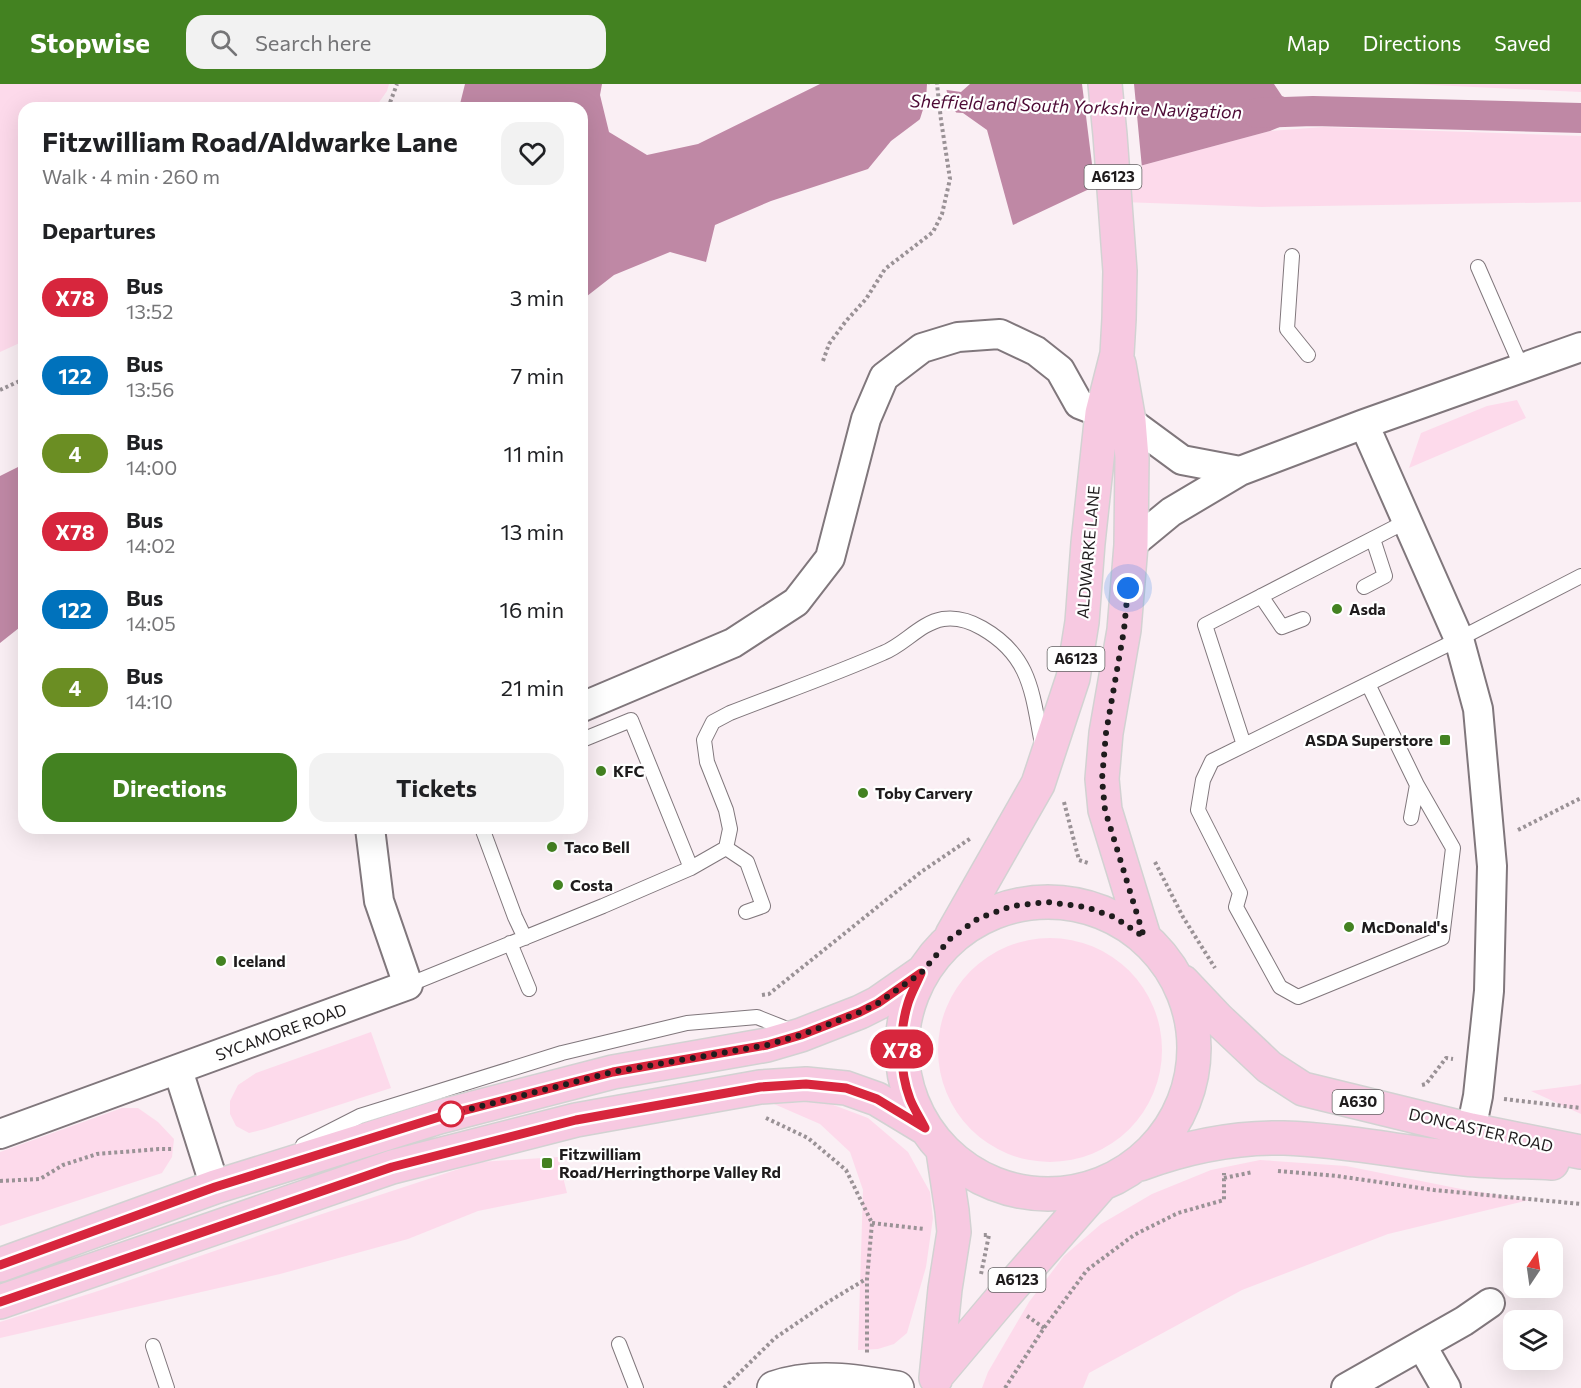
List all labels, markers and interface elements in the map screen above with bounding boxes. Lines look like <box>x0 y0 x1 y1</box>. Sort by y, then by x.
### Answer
search box <box>186 15 606 69</box>
text: Stopwise <box>30 25 150 59</box>
icon: search <box>207 26 240 59</box>
text: Search here <box>255 29 371 56</box>
text: Map <box>1287 30 1330 55</box>
text: Directions <box>1363 30 1461 55</box>
text: Saved <box>1494 30 1551 55</box>
water label: Sheffield and South Yorkshire Navigation <box>910 89 1242 123</box>
button: heart <box>501 122 564 185</box>
text: Fitzwilliam Road/Aldwarke Lane <box>42 124 458 158</box>
text: Walk · 4 min · 260 m <box>42 164 220 188</box>
road number: A6123 <box>1084 165 1142 189</box>
text: Departures <box>42 217 156 244</box>
text: Bus <box>126 272 163 299</box>
text: 3 min <box>510 284 564 311</box>
text: X78 <box>55 285 95 310</box>
text: 13:52 <box>126 299 173 323</box>
text: Bus <box>126 350 163 377</box>
text: 7 min <box>511 362 564 389</box>
text: 122 <box>58 363 92 388</box>
text: 13:56 <box>126 377 174 401</box>
text: Bus <box>126 428 163 455</box>
text: 11 min <box>504 440 564 467</box>
text: 4 <box>69 441 81 466</box>
text: 14:00 <box>126 455 177 479</box>
street label: ALDWARKE LANE <box>1072 485 1103 619</box>
text: Bus <box>126 506 163 533</box>
text: 13 min <box>500 518 564 545</box>
text: X78 <box>55 519 95 544</box>
text: 14:02 <box>126 533 175 557</box>
your location <box>1113 573 1143 603</box>
text: Bus <box>126 584 163 611</box>
text: 16 min <box>500 596 564 623</box>
text: 122 <box>58 597 92 622</box>
place label: Asda <box>1349 599 1386 618</box>
marker: Asda <box>1330 602 1344 616</box>
text: 14:05 <box>126 611 176 635</box>
road number: A6123 <box>1048 647 1104 671</box>
text: Bus <box>126 662 163 689</box>
text: 21 min <box>501 674 564 701</box>
text: 4 <box>69 675 81 700</box>
text: 14:10 <box>126 689 173 713</box>
place label: ASDA Superstore <box>1305 730 1433 749</box>
marker: ASDA Superstore <box>1438 733 1452 747</box>
button: Directions <box>42 753 297 822</box>
button: Tickets <box>309 753 564 822</box>
place label: KFC <box>613 761 644 780</box>
marker: KFC <box>594 764 608 778</box>
place label: Toby Carvery <box>875 783 973 802</box>
marker: Toby Carvery <box>856 786 870 800</box>
place label: Taco Bell <box>564 837 630 856</box>
marker: Taco Bell <box>545 840 559 854</box>
place label: Costa <box>570 875 613 894</box>
marker: Costa <box>551 878 565 892</box>
place label: McDonald's <box>1361 917 1448 936</box>
marker: McDonald's <box>1342 920 1356 934</box>
place label: Iceland <box>233 951 286 970</box>
marker: Iceland <box>214 954 228 968</box>
street label: SYCAMORE ROAD <box>213 999 349 1064</box>
line badge: X78 <box>868 1030 936 1068</box>
text: X78 <box>882 1037 922 1062</box>
road number: A630 <box>1332 1090 1384 1114</box>
unlabelled marker <box>438 1101 464 1127</box>
street label: DONCASTER ROAD <box>1407 1104 1555 1155</box>
place label: Fitzwilliam Road/Herringthorpe Valley Rd <box>559 1144 781 1181</box>
marker: Fitzwilliam Road/Herringthorpe Valley Rd <box>540 1156 554 1170</box>
north arrow <box>1503 1238 1563 1298</box>
map controls <box>1503 1238 1563 1370</box>
road number: A6123 <box>988 1268 1046 1292</box>
button: layers <box>1503 1310 1563 1370</box>

